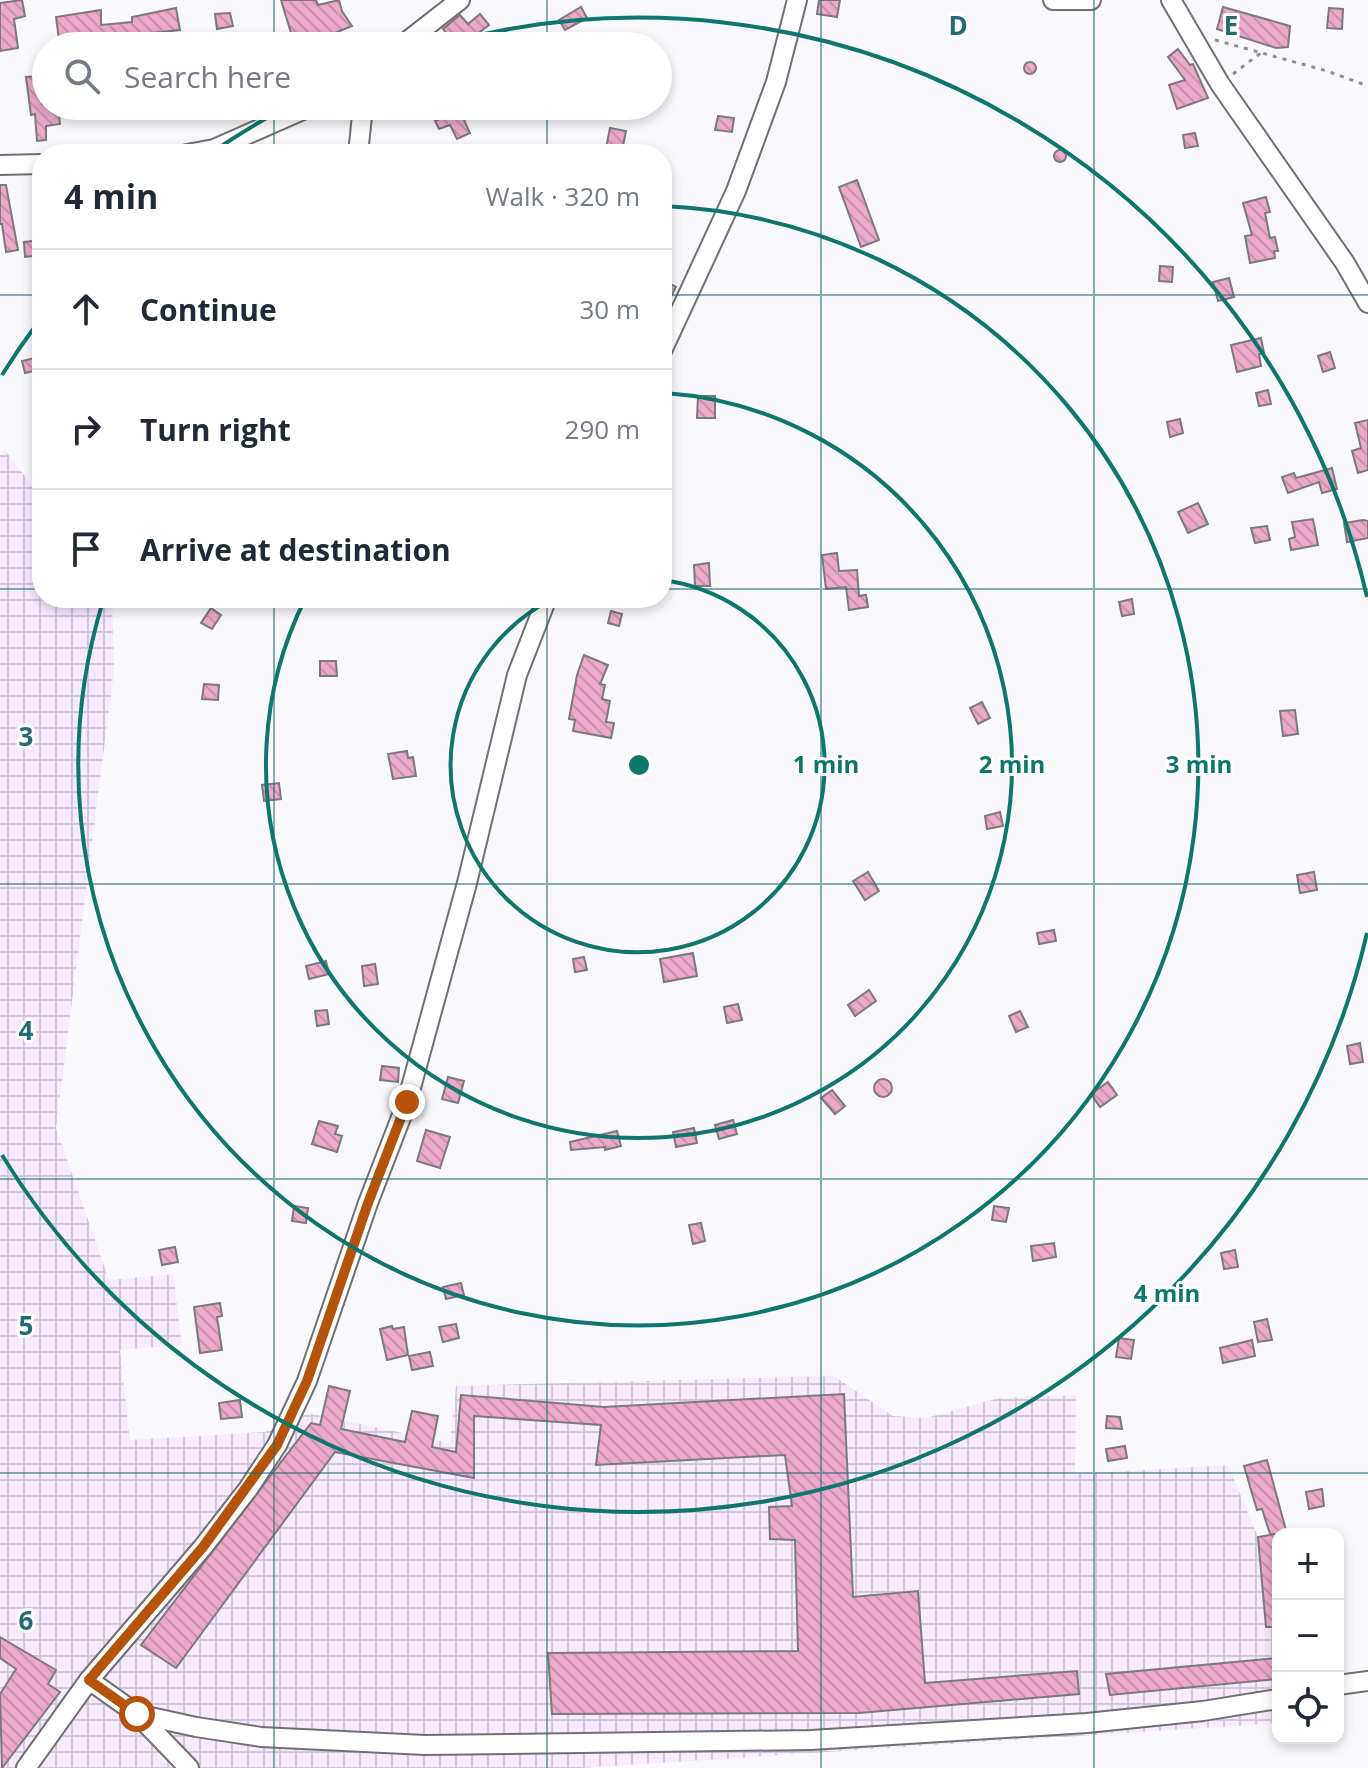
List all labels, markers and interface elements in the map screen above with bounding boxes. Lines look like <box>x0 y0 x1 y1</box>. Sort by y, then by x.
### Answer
text: D <box>948 7 968 43</box>
text: E <box>1224 7 1238 43</box>
search box <box>32 32 672 120</box>
icon: search <box>60 54 104 98</box>
text: Search here <box>124 56 291 97</box>
text: 4 min <box>64 173 158 219</box>
text: Walk · 320 m <box>486 178 640 214</box>
icon: ahead <box>64 287 108 331</box>
text: Continue <box>140 289 277 330</box>
text: 30 m <box>579 291 640 327</box>
icon: right <box>64 407 108 451</box>
text: Turn right <box>140 409 291 450</box>
text: 290 m <box>565 411 640 447</box>
icon: arrive <box>64 527 108 571</box>
text: Arrive at destination <box>140 529 451 570</box>
text: 3 <box>19 718 33 754</box>
text: 1 min <box>793 747 859 780</box>
text: 2 min <box>979 747 1045 780</box>
text: 3 min <box>1166 747 1232 780</box>
centre of rings <box>625 751 653 779</box>
text: 4 <box>19 1012 34 1048</box>
route end <box>389 1084 425 1120</box>
text: 4 min <box>1134 1276 1200 1309</box>
text: 5 <box>19 1307 33 1343</box>
map controls <box>1272 1528 1344 1744</box>
button: + <box>1272 1528 1344 1600</box>
button: − <box>1272 1600 1344 1672</box>
text: 6 <box>19 1602 34 1638</box>
button: locate <box>1272 1672 1344 1744</box>
route start <box>119 1696 155 1732</box>

